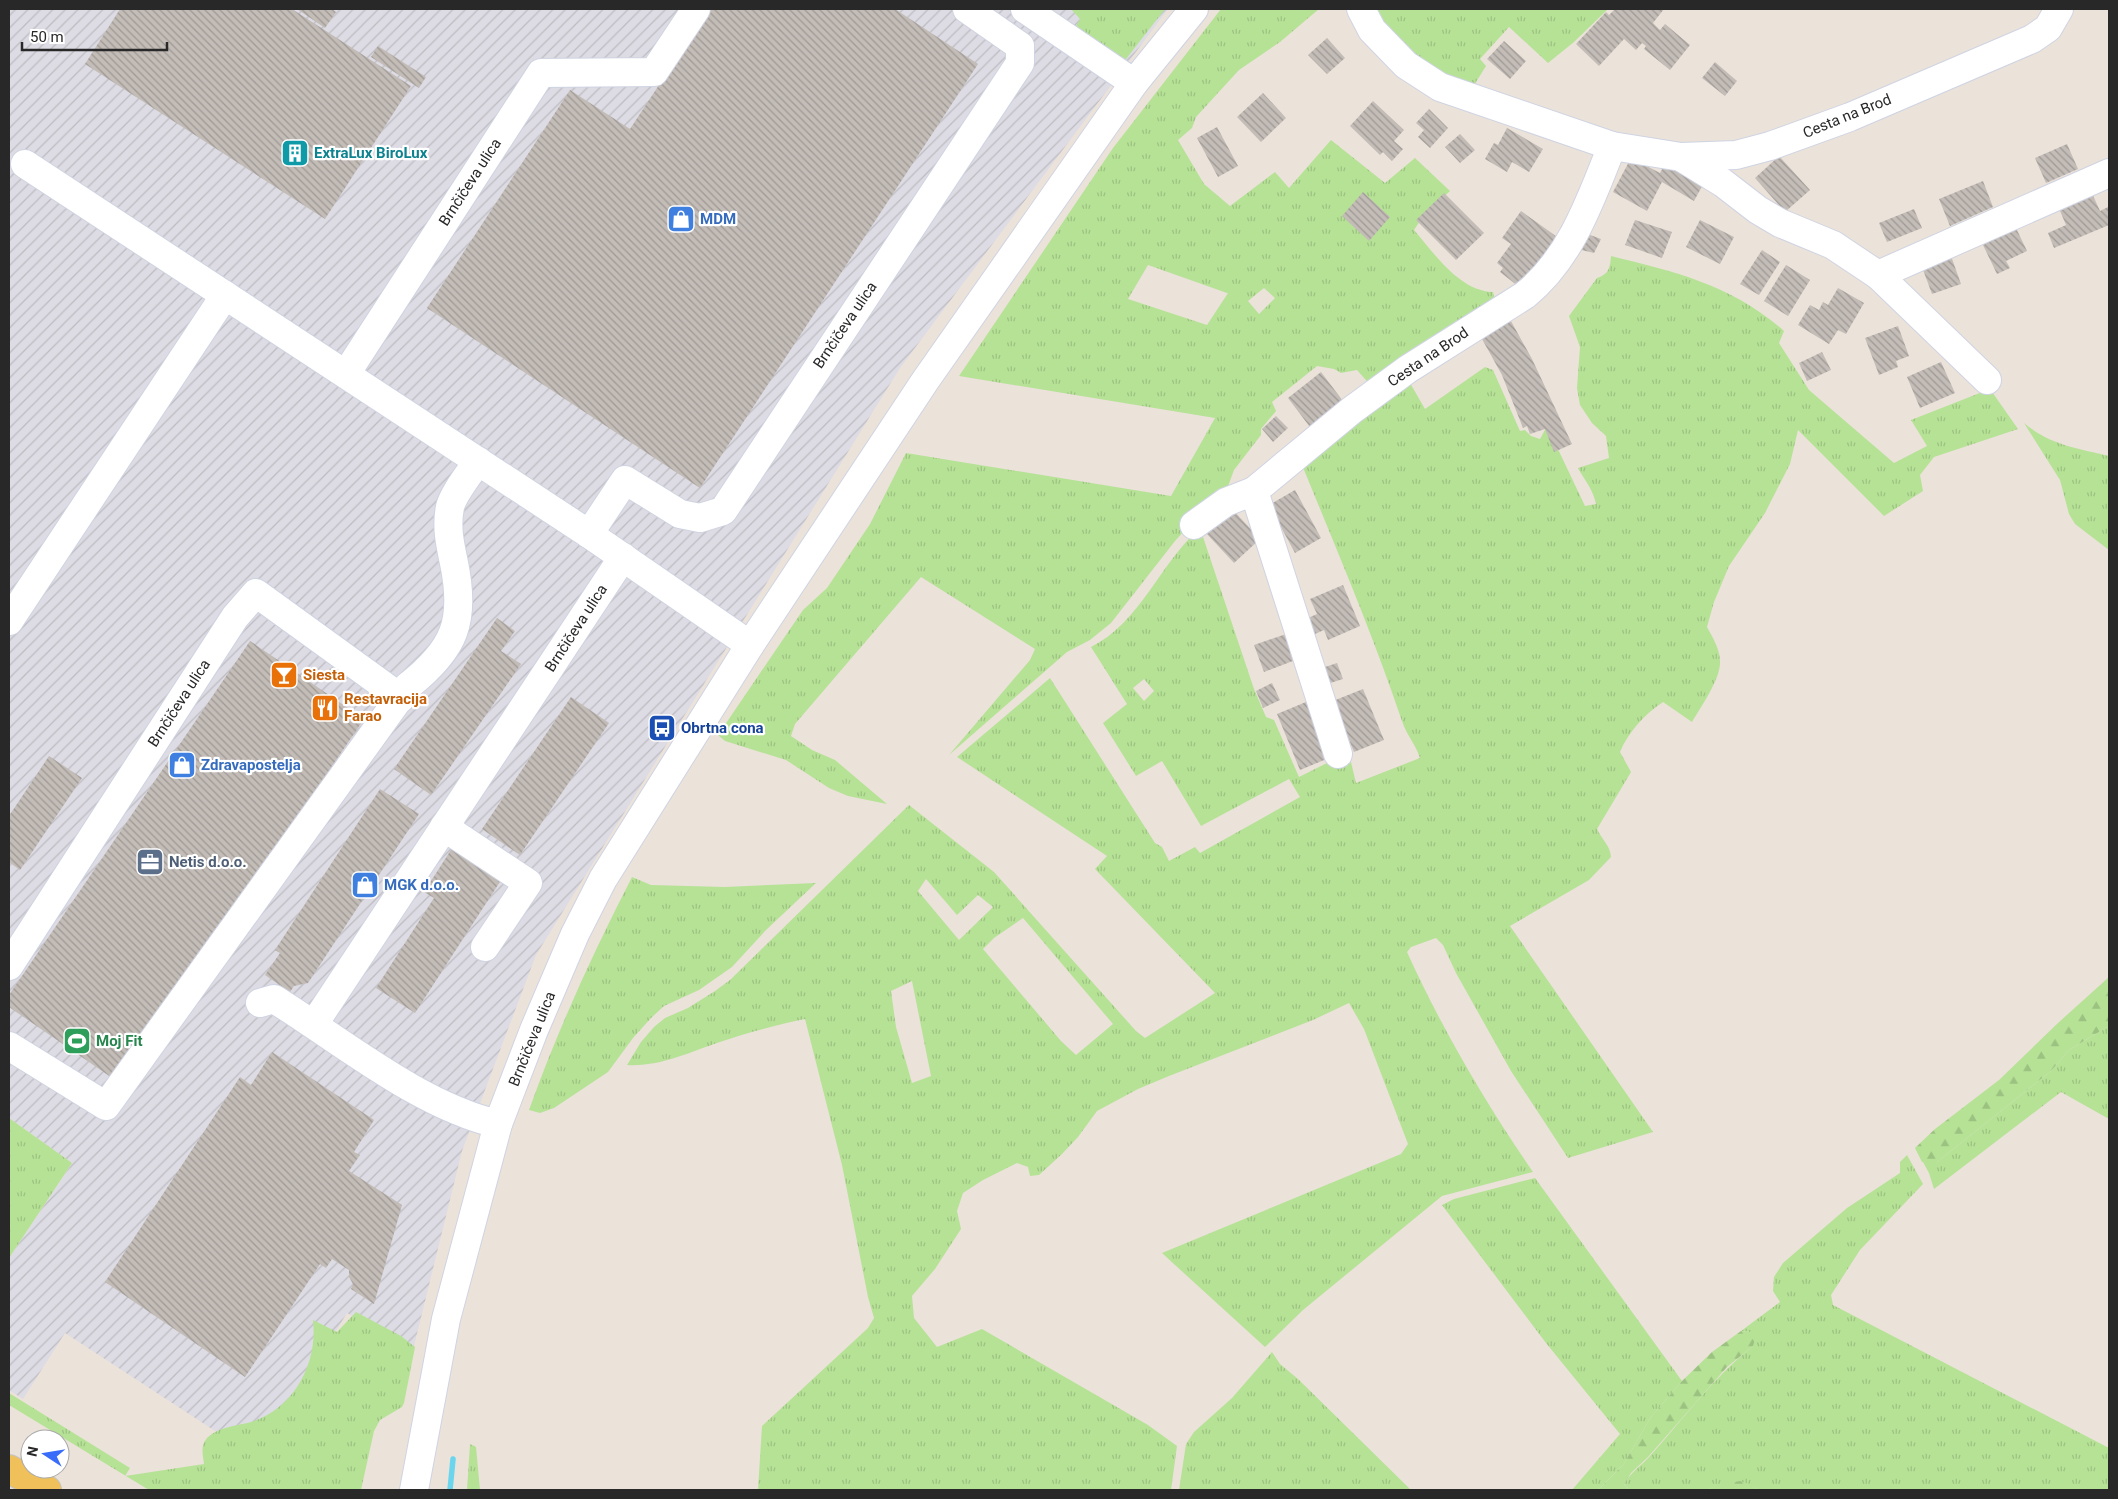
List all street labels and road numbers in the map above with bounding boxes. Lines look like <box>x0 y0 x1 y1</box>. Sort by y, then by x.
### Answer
street label: Cesta na Brod <box>1800 90 1894 142</box>
street label: Brnčičeva ulica <box>435 135 505 229</box>
street label: Brnčičeva ulica <box>809 278 881 372</box>
street label: Cesta na Brod <box>1384 323 1472 391</box>
street label: Brnčičeva ulica <box>541 581 611 675</box>
street label: Brnčičeva ulica <box>144 656 214 750</box>
street label: Brnčičeva ulica <box>505 989 559 1089</box>

